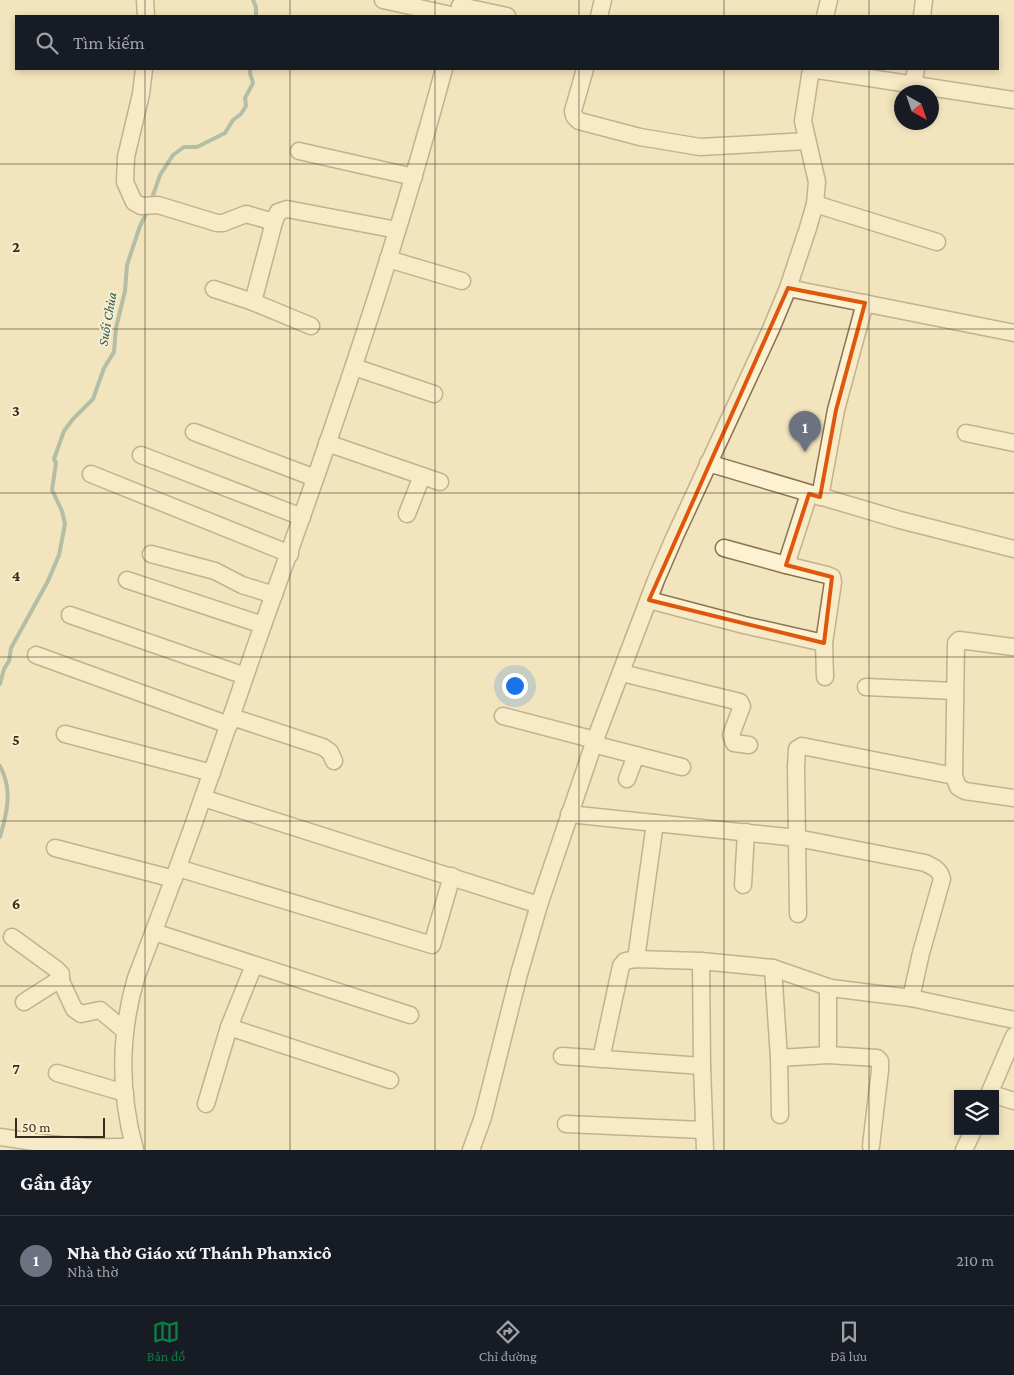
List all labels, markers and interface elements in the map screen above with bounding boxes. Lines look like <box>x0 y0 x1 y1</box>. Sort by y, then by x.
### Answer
search box <box>15 15 999 70</box>
icon: search <box>33 29 61 57</box>
text: Tìm kiếm <box>73 32 145 53</box>
north arrow <box>894 85 939 130</box>
text: 2 <box>12 238 20 255</box>
water label: Suối Chùa <box>94 290 120 347</box>
text: 3 <box>12 402 20 419</box>
pin: 1 <box>789 411 821 452</box>
text: 4 <box>12 567 21 584</box>
your location <box>502 673 528 699</box>
text: 5 <box>12 731 20 748</box>
text: 6 <box>12 895 20 912</box>
text: 7 <box>12 1060 20 1077</box>
map controls <box>954 1090 999 1135</box>
button: layers <box>954 1090 999 1135</box>
scale bar <box>15 1115 105 1138</box>
text: 50 m <box>22 1119 50 1135</box>
text: Gần đây <box>20 1171 92 1195</box>
text: Nhà thờ Giáo xứ Thánh Phanxicô <box>67 1242 332 1263</box>
text: 1 <box>33 1252 39 1269</box>
text: 210 m <box>956 1252 994 1269</box>
text: Nhà thờ <box>67 1263 118 1280</box>
tab: Bản đồ <box>147 1318 185 1364</box>
tab: Chỉ đường <box>479 1318 537 1364</box>
tab: Đã lưu <box>830 1318 867 1364</box>

